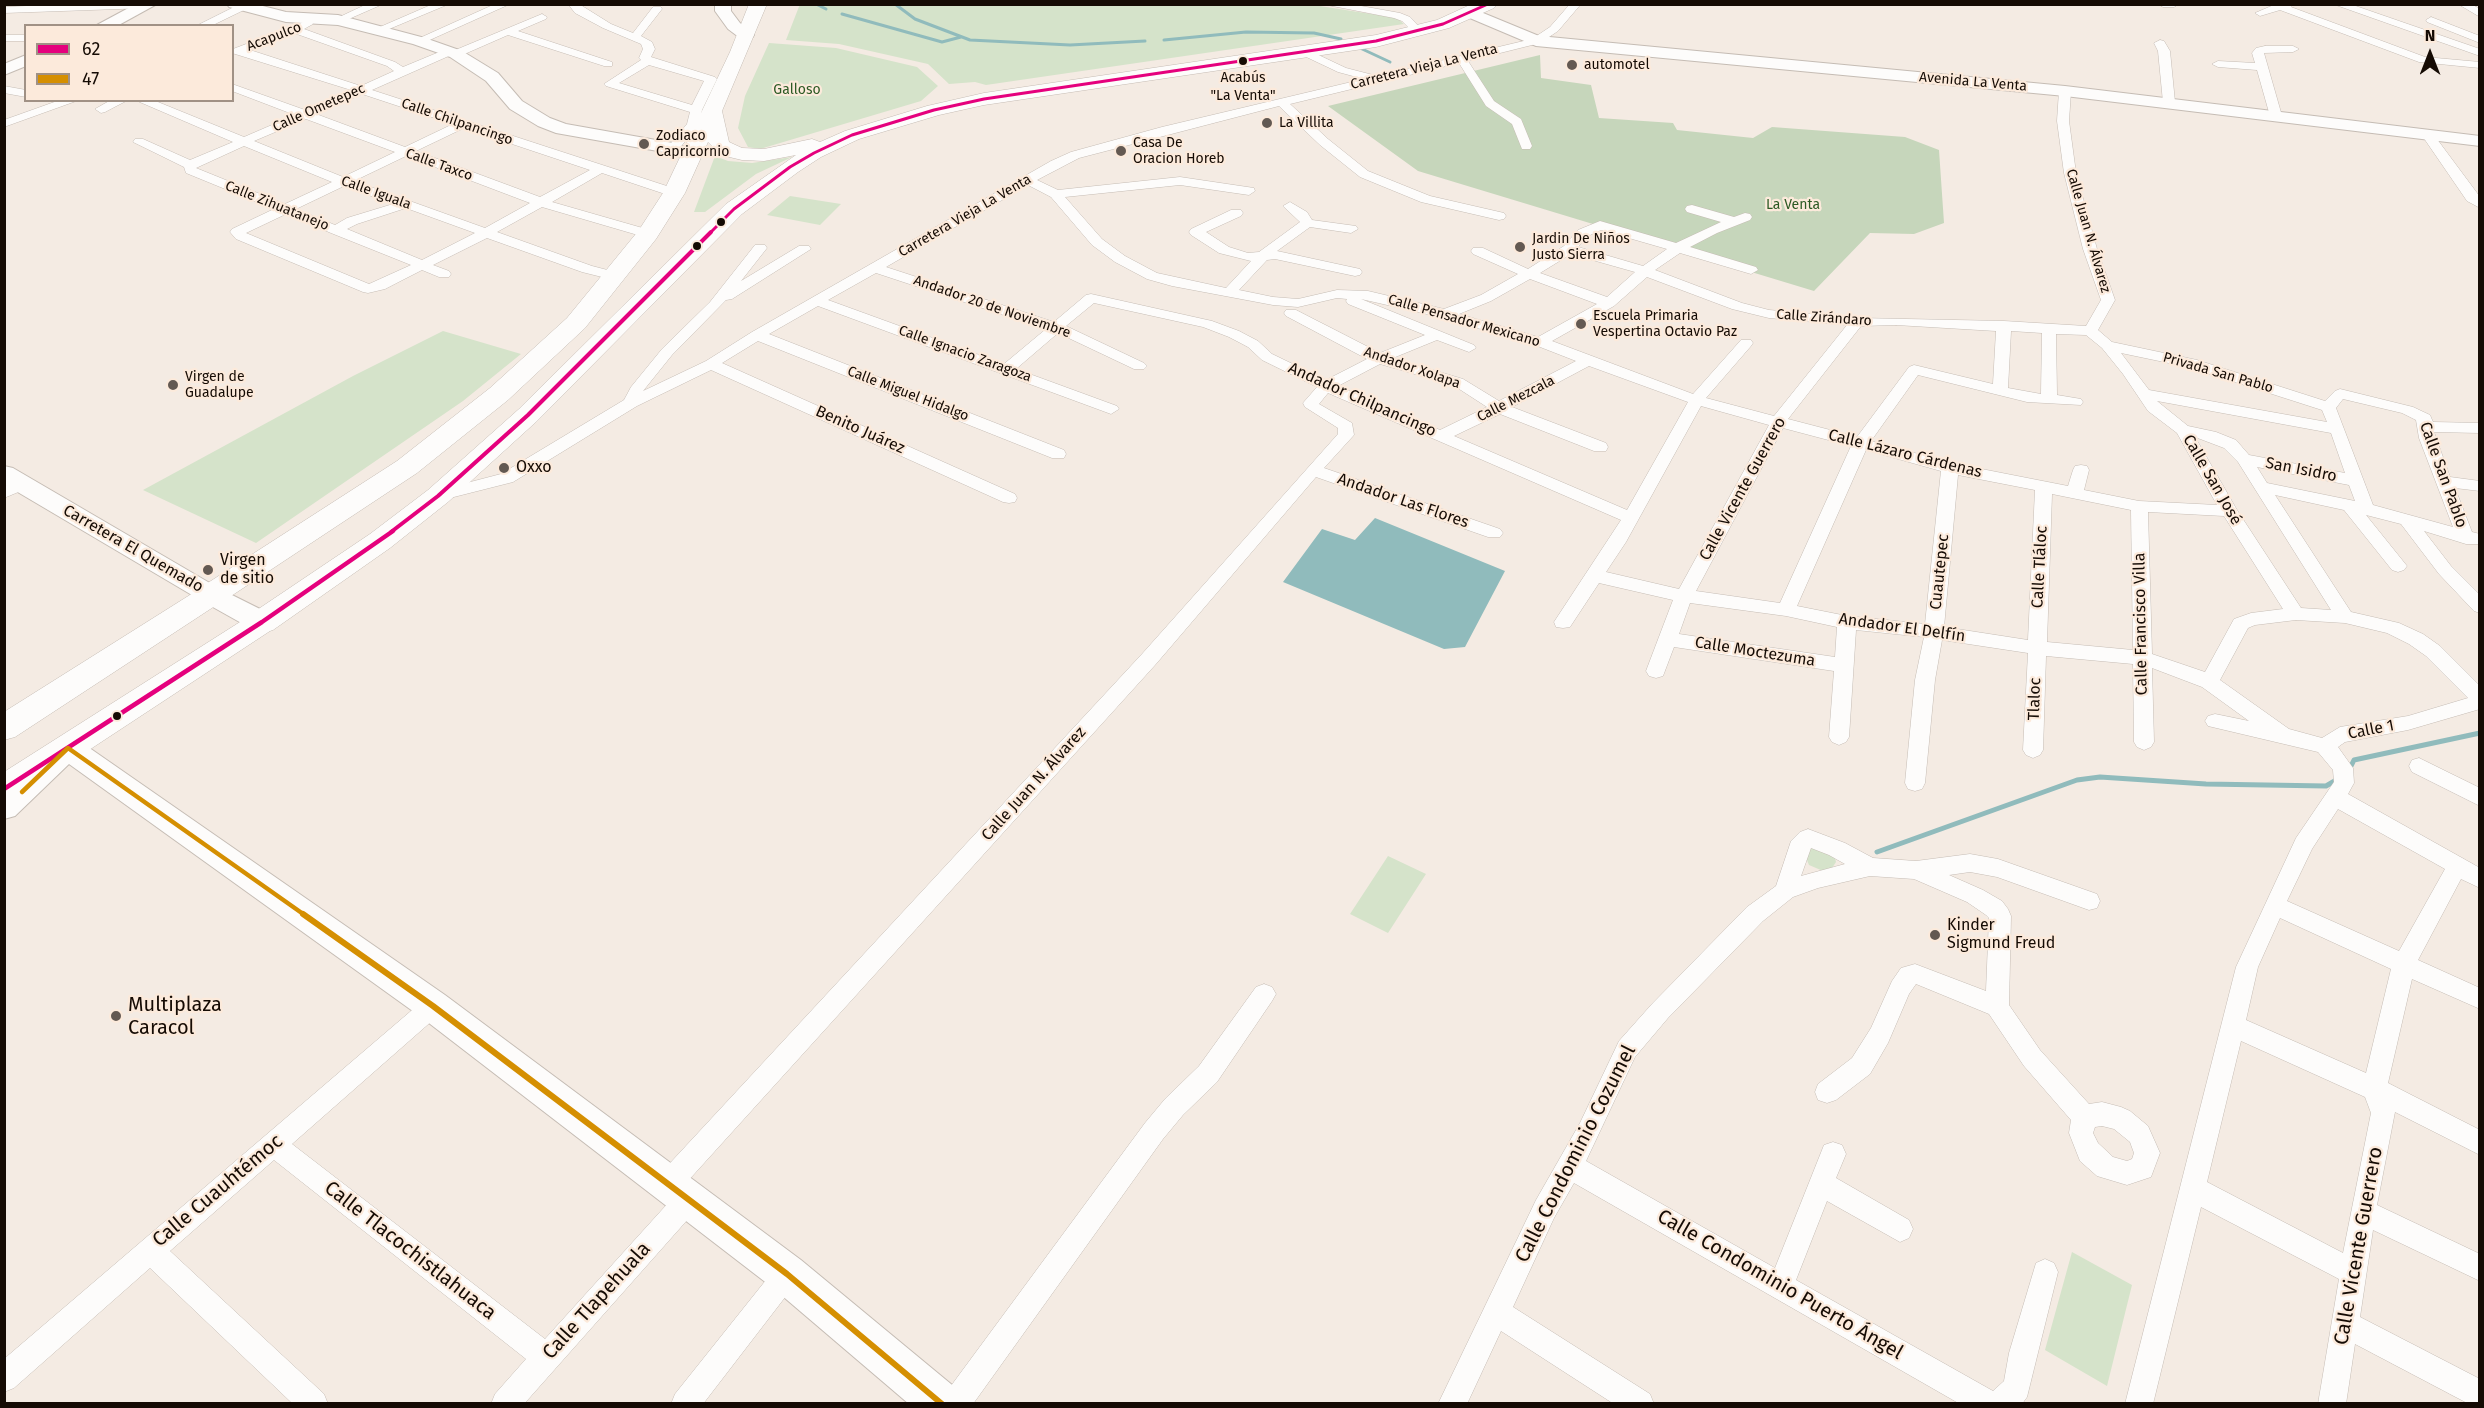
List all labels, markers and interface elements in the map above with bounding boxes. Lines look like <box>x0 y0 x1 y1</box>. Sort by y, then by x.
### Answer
street label: Acapulco <box>244 19 304 55</box>
legend <box>24 24 234 102</box>
north arrow <box>2400 24 2460 84</box>
text: N <box>2425 26 2435 45</box>
text: 62 <box>82 38 100 60</box>
street label: Carretera Vieja La Venta <box>1349 41 1499 93</box>
marker: Acabús "La Venta" <box>1237 55 1249 67</box>
place label: automotel <box>1584 57 1650 73</box>
marker: automotel <box>1565 58 1579 72</box>
text: 47 <box>82 68 99 90</box>
street label: Avenida La Venta <box>1918 69 2028 95</box>
place label: Acabús "La Venta" <box>1210 70 1276 102</box>
street label: Calle Ometepec <box>270 80 368 136</box>
park label: Galloso <box>773 82 821 98</box>
street label: Calle Chilpancingo <box>399 95 515 149</box>
place label: La Villita <box>1279 115 1334 131</box>
marker: La Villita <box>1260 116 1274 130</box>
place label: Zodiaco Capricornio <box>656 128 729 160</box>
place label: Casa De Oracion Horeb <box>1133 135 1225 168</box>
marker: Zodiaco Capricornio <box>637 137 651 151</box>
marker: Casa De Oracion Horeb <box>1114 144 1128 158</box>
street label: Calle Taxco <box>403 145 475 185</box>
street label: Calle Juan N. Álvarez <box>2062 167 2114 295</box>
street label: Carretera Vieja La Venta <box>896 171 1034 261</box>
street label: Calle Iguala <box>339 173 413 213</box>
street label: Calle Zihuatanejo <box>223 178 331 234</box>
park label: La Venta <box>1766 197 1820 213</box>
unlabelled marker <box>715 216 727 228</box>
place label: Jardin De Niños Justo Sierra <box>1532 231 1630 264</box>
unlabelled marker <box>691 240 703 252</box>
marker: Jardin De Niños Justo Sierra <box>1513 240 1527 254</box>
street label: Andador 20 de Noviembre <box>911 272 1073 342</box>
street label: Calle Pensador Mexicano <box>1386 291 1542 351</box>
street label: Calle Zirándaro <box>1776 306 1872 330</box>
place label: Escuela Primaria Vespertina Octavio Paz <box>1593 308 1737 340</box>
marker: Escuela Primaria Vespertina Octavio Paz <box>1574 317 1588 331</box>
street label: Calle Ignacio Zaragoza <box>896 322 1034 386</box>
street label: Andador Xolapa <box>1362 344 1462 392</box>
street label: Privada San Pablo <box>2161 349 2275 397</box>
street label: Andador Chilpancingo <box>1285 359 1439 441</box>
street label: Calle Miguel Hidalgo <box>845 363 971 425</box>
place label: Virgen de Guadalupe <box>185 369 254 402</box>
street label: Calle Mezcala <box>1474 372 1558 426</box>
marker: Virgen de Guadalupe <box>166 378 180 392</box>
street label: Benito Juárez <box>812 402 908 458</box>
street label: Calle Vicente Guerrero <box>1696 414 1790 564</box>
street label: Calle San Pablo <box>2415 419 2471 531</box>
street label: Calle Lázaro Cárdenas <box>1826 426 1984 482</box>
street label: Calle San José <box>2178 431 2246 529</box>
street label: San Isidro <box>2264 454 2338 486</box>
place label: Oxxo <box>516 458 552 478</box>
marker: Oxxo <box>497 461 511 475</box>
street label: Andador Las Flores <box>1335 470 1471 532</box>
street label: Carretera El Quemado <box>59 501 207 597</box>
street label: Calle Tláloc <box>2028 525 2052 609</box>
street label: Cuautepec <box>1926 533 1954 611</box>
place label: Virgen de sitio <box>220 551 274 589</box>
street label: Calle Francisco Villa <box>2130 553 2152 695</box>
marker: Virgen de sitio <box>201 563 215 577</box>
street label: Andador El Delfín <box>1838 610 1966 646</box>
street label: Calle Moctezuma <box>1693 633 1817 671</box>
street label: Tlaloc <box>2025 677 2045 721</box>
unlabelled marker <box>111 710 123 722</box>
street label: Calle 1 <box>2346 716 2396 744</box>
street label: Calle Juan N. Álvarez <box>978 723 1090 845</box>
place label: Kinder Sigmund Freud <box>1947 916 2055 954</box>
marker: Kinder Sigmund Freud <box>1928 928 1942 942</box>
place label: Multiplaza Caracol <box>128 993 222 1040</box>
marker: Multiplaza Caracol <box>109 1009 123 1023</box>
street label: Calle Condominio Cozumel <box>1511 1041 1641 1267</box>
street label: Calle Cuauhtémoc <box>148 1130 288 1252</box>
street label: Calle Vicente Guerrero <box>2330 1145 2388 1347</box>
street label: Calle Tlacochistlahuaca <box>319 1176 501 1326</box>
street label: Calle Condominio Puerto Ángel <box>1653 1205 1907 1365</box>
street label: Calle Tlapehuala <box>538 1237 656 1365</box>

